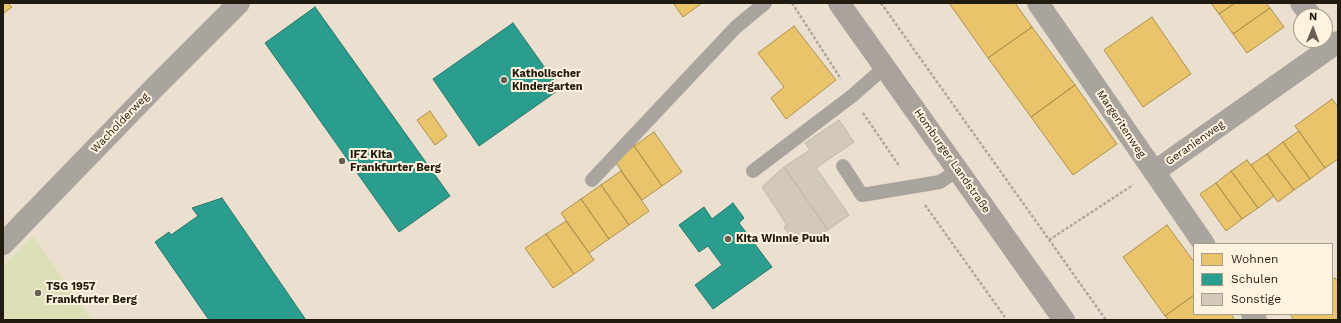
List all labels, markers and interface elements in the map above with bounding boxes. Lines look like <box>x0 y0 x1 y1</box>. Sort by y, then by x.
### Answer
north arrow <box>1293 8 1333 48</box>
text: N <box>1309 10 1317 23</box>
place label: Katholischer Kindergarten <box>512 67 583 93</box>
marker: Katholischer Kindergarten <box>499 75 509 85</box>
street label: Margeritenweg <box>1094 88 1148 160</box>
street label: Wacholderweg <box>88 90 152 156</box>
street label: Homburger Landstraße <box>911 106 993 216</box>
street label: Geranienweg <box>1163 118 1227 168</box>
place label: IFZ Kita Frankfurter Berg <box>350 148 441 174</box>
marker: IFZ Kita Frankfurter Berg <box>337 156 347 166</box>
place label: Kita Winnie Puuh <box>736 232 830 246</box>
marker: Kita Winnie Puuh <box>723 234 733 244</box>
legend <box>1193 243 1333 315</box>
text: Wohnen <box>1231 252 1279 266</box>
text: Schulen <box>1231 272 1278 286</box>
place label: TSG 1957 Frankfurter Berg <box>46 280 137 306</box>
marker: TSG 1957 Frankfurter Berg <box>33 288 43 298</box>
text: Sonstige <box>1231 292 1281 306</box>

